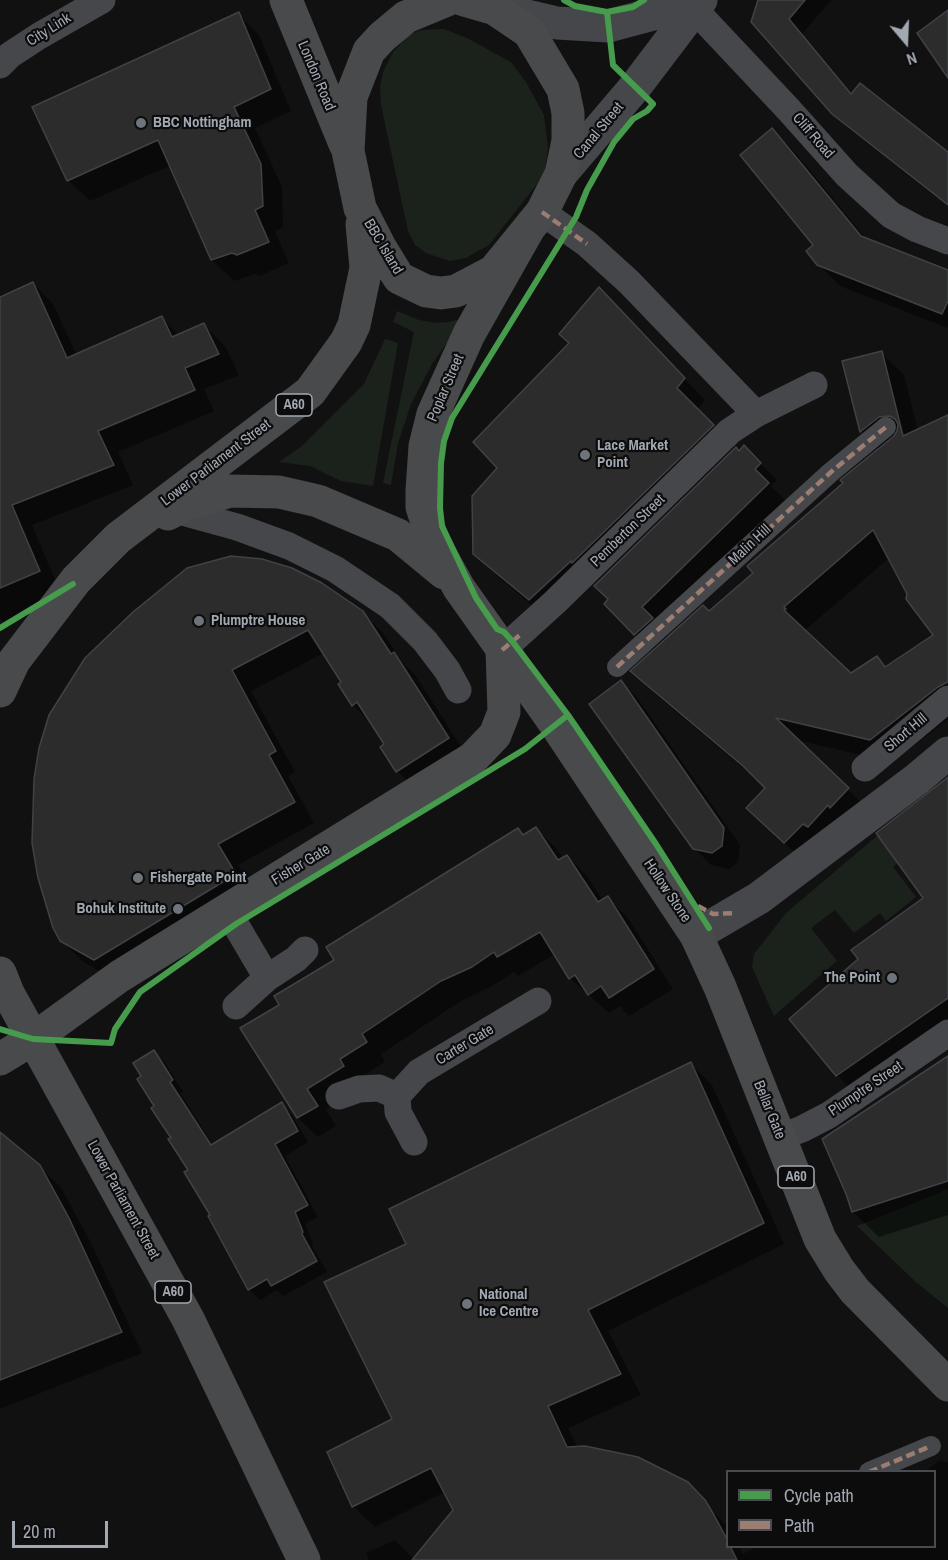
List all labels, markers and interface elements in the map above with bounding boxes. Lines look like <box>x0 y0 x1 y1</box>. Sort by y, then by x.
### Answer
street label: City Link <box>24 10 74 50</box>
north arrow <box>876 12 936 72</box>
street label: London Road <box>293 38 339 114</box>
text: N <box>904 47 920 71</box>
street label: Canal Street <box>570 99 628 163</box>
street label: Cliff Road <box>788 110 838 162</box>
place label: BBC Nottingham <box>153 114 251 132</box>
marker: BBC Nottingham <box>134 116 148 130</box>
street label: BBC Island <box>359 216 407 278</box>
street label: Poplar Street <box>424 351 468 425</box>
road number: A60 <box>276 394 312 416</box>
street label: Lower Parliament Street <box>158 416 274 510</box>
place label: Lace Market Point <box>597 437 668 472</box>
marker: Lace Market Point <box>578 448 592 462</box>
street label: Pemberton Street <box>587 491 669 571</box>
street label: Malin Hill <box>725 521 775 569</box>
place label: Plumptre House <box>211 612 305 630</box>
marker: Plumptre House <box>192 614 206 628</box>
street label: Short Hill <box>881 710 931 756</box>
street label: Fisher Gate <box>269 841 333 889</box>
street label: Hollow Stone <box>639 856 695 926</box>
place label: Fishergate Point <box>150 869 246 887</box>
marker: Fishergate Point <box>131 871 145 885</box>
place label: Bohuk Institute <box>76 900 166 918</box>
marker: Bohuk Institute <box>171 902 185 916</box>
place label: The Point <box>824 969 880 987</box>
marker: The Point <box>885 971 899 985</box>
street label: Carter Gate <box>433 1021 497 1069</box>
street label: Plumptre Street <box>826 1058 906 1120</box>
street label: Bellar Gate <box>749 1078 789 1142</box>
street label: Lower Parliament Street <box>83 1138 163 1262</box>
road number: A60 <box>778 1166 814 1188</box>
road number: A60 <box>155 1281 191 1303</box>
place label: National Ice Centre <box>479 1286 538 1321</box>
marker: National Ice Centre <box>460 1297 474 1311</box>
legend <box>726 1470 936 1548</box>
text: Cycle path <box>784 1483 854 1508</box>
scale bar <box>15 1509 111 1547</box>
text: Path <box>784 1513 814 1538</box>
text: 20 m <box>23 1519 56 1544</box>

